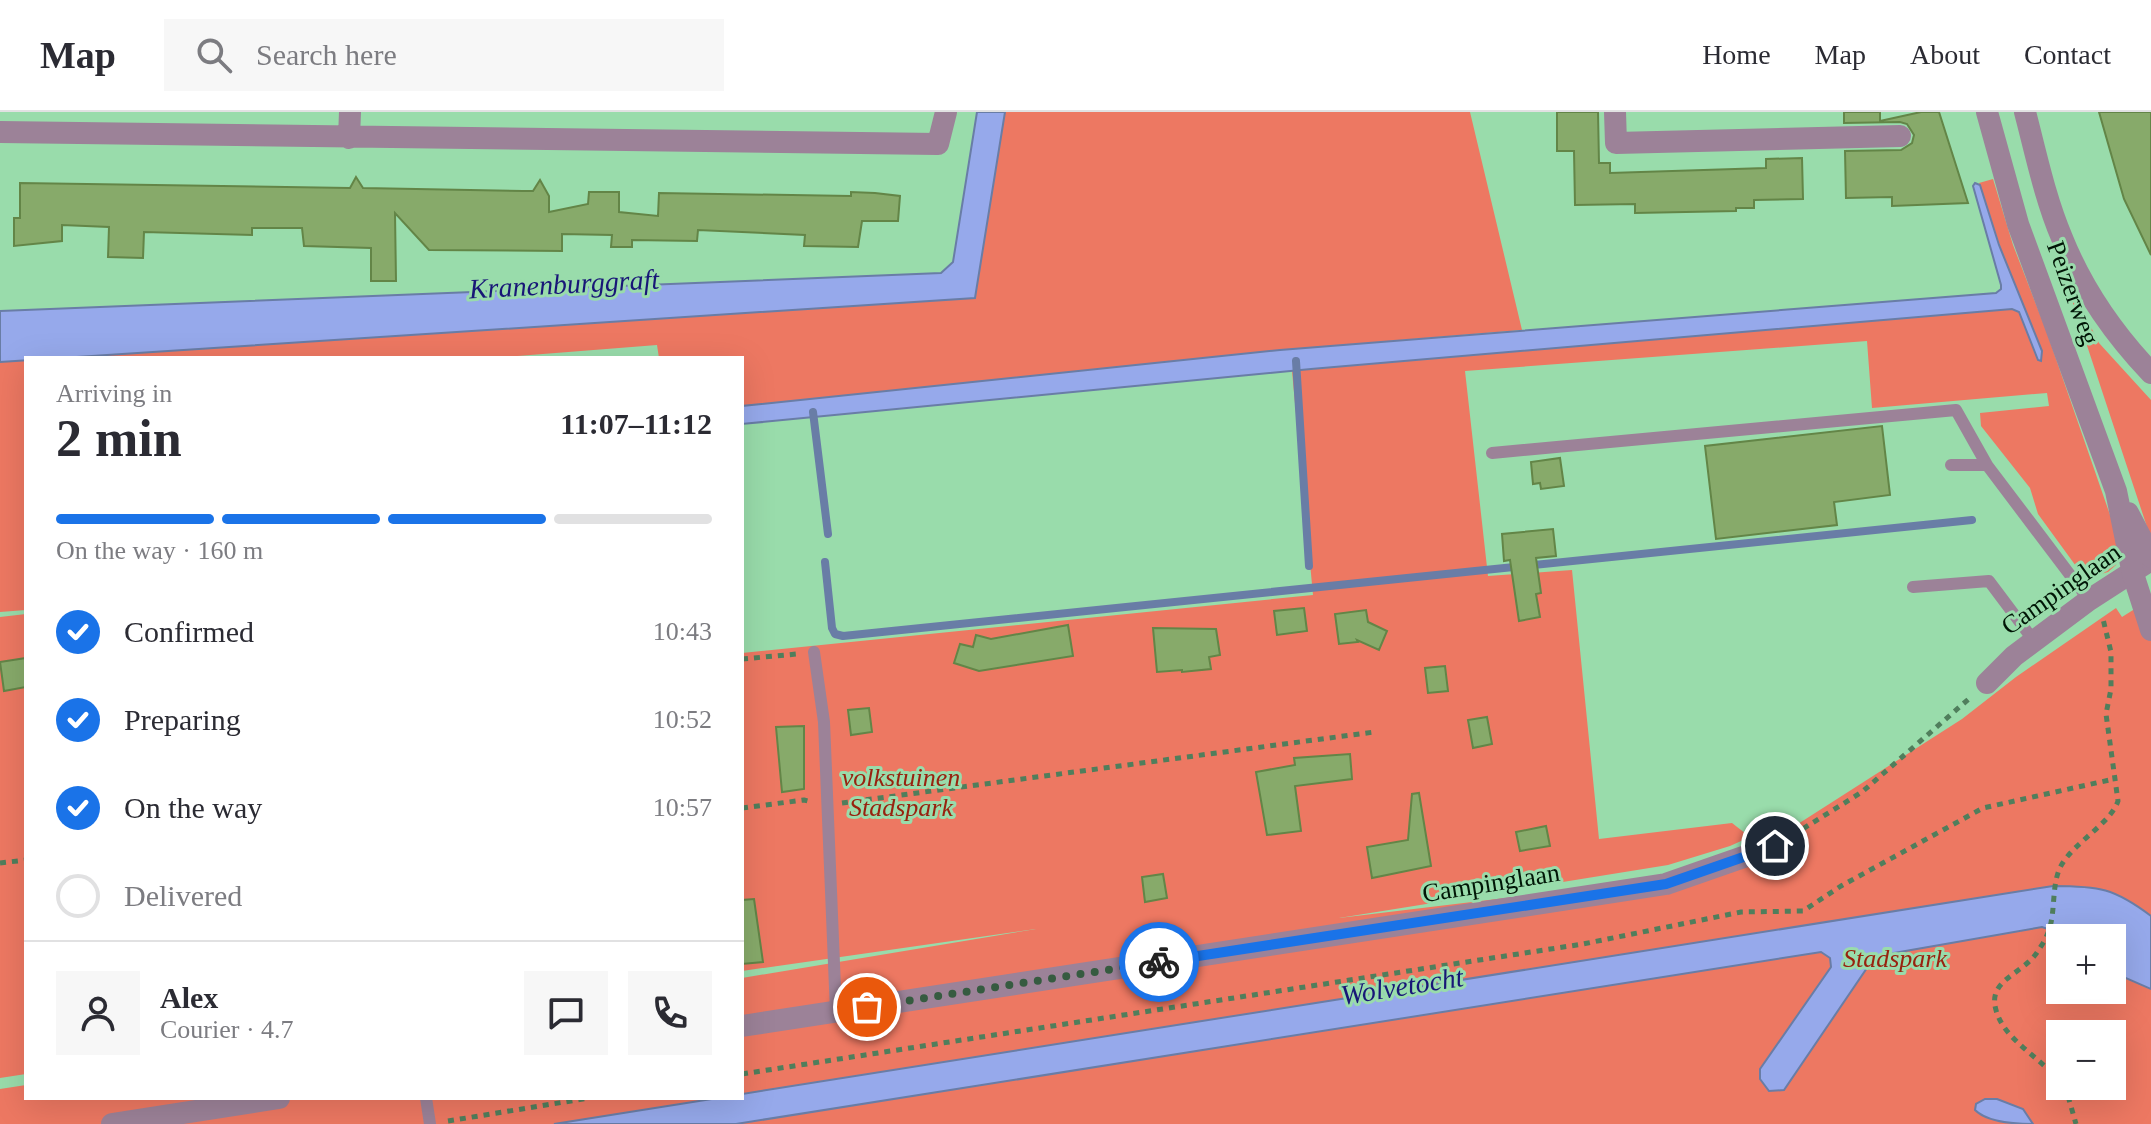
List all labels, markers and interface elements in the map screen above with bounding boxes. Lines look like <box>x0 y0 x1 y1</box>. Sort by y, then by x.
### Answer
search box <box>164 19 724 91</box>
icon: search <box>192 33 236 77</box>
text: Map <box>40 34 116 76</box>
text: Search here <box>256 38 397 71</box>
text: Home <box>1702 39 1771 70</box>
text: Map <box>1815 39 1866 70</box>
text: About <box>1910 39 1980 70</box>
text: Contact <box>2024 39 2111 70</box>
street label: Peizerweg <box>2041 237 2105 349</box>
water label: Kranenburggraft <box>467 263 661 305</box>
text: Arriving in <box>56 379 172 408</box>
text: 11:07–11:12 <box>560 407 712 440</box>
text: 2 min <box>56 410 182 467</box>
text: On the way · 160 m <box>56 536 263 565</box>
street label: Campinglaan <box>1996 537 2126 641</box>
icon: check <box>56 610 100 654</box>
text: Confirmed <box>124 615 254 648</box>
text: 10:43 <box>653 617 712 646</box>
icon: check <box>56 698 100 742</box>
text: Preparing <box>124 703 241 736</box>
text: 10:52 <box>653 705 712 734</box>
park label: volkstuinen Stadspark <box>842 763 960 822</box>
icon: check <box>56 786 100 830</box>
text: On the way <box>124 791 262 824</box>
text: 10:57 <box>653 793 712 822</box>
pin <box>1741 812 1809 880</box>
icon: home <box>1753 824 1797 868</box>
street label: Campinglaan <box>1420 858 1562 908</box>
text: Delivered <box>124 879 242 912</box>
courier <box>1119 922 1199 1002</box>
map controls <box>2046 924 2126 1100</box>
button: + <box>2046 924 2126 1004</box>
icon: bike <box>1137 940 1181 984</box>
park label: Stadspark <box>1843 944 1947 973</box>
water label: Wolvetocht <box>1339 961 1467 1011</box>
button: person <box>56 971 140 1055</box>
button: chat <box>524 971 608 1055</box>
button: phone <box>628 971 712 1055</box>
pin <box>833 973 901 1041</box>
text: Alex <box>160 981 218 1014</box>
icon: bag <box>845 985 889 1029</box>
text: Courier · 4.7 <box>160 1015 294 1044</box>
button: − <box>2046 1020 2126 1100</box>

